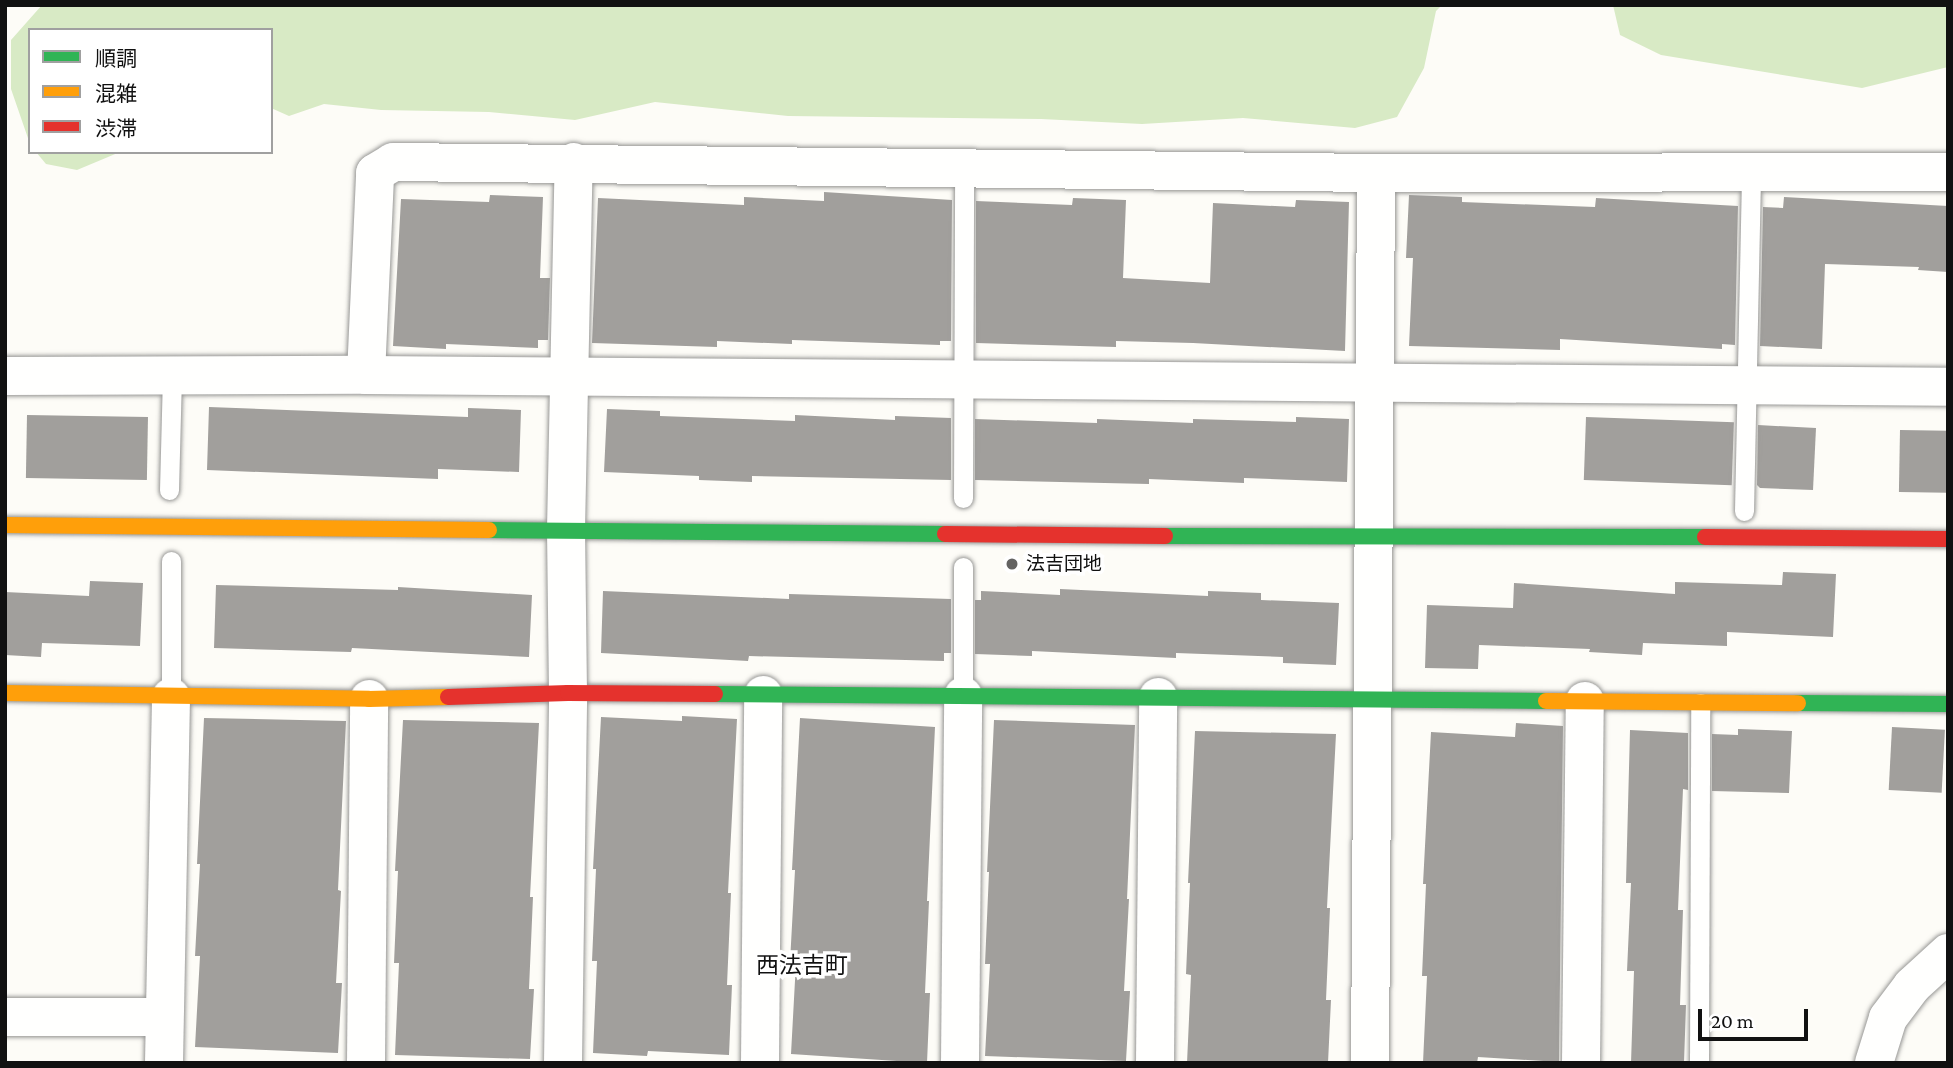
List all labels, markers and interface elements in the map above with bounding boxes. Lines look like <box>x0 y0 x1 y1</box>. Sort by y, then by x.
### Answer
legend <box>28 28 273 154</box>
text: 順調 <box>95 47 137 71</box>
text: 混雑 <box>95 82 137 106</box>
text: 渋滞 <box>95 117 137 141</box>
place label: 法吉団地 <box>1026 553 1102 575</box>
marker: 法吉団地 <box>1004 556 1020 572</box>
district label: 西法吉町 <box>756 951 848 979</box>
scale bar <box>1701 995 1811 1038</box>
text: 20 m <box>1711 1009 1754 1033</box>

